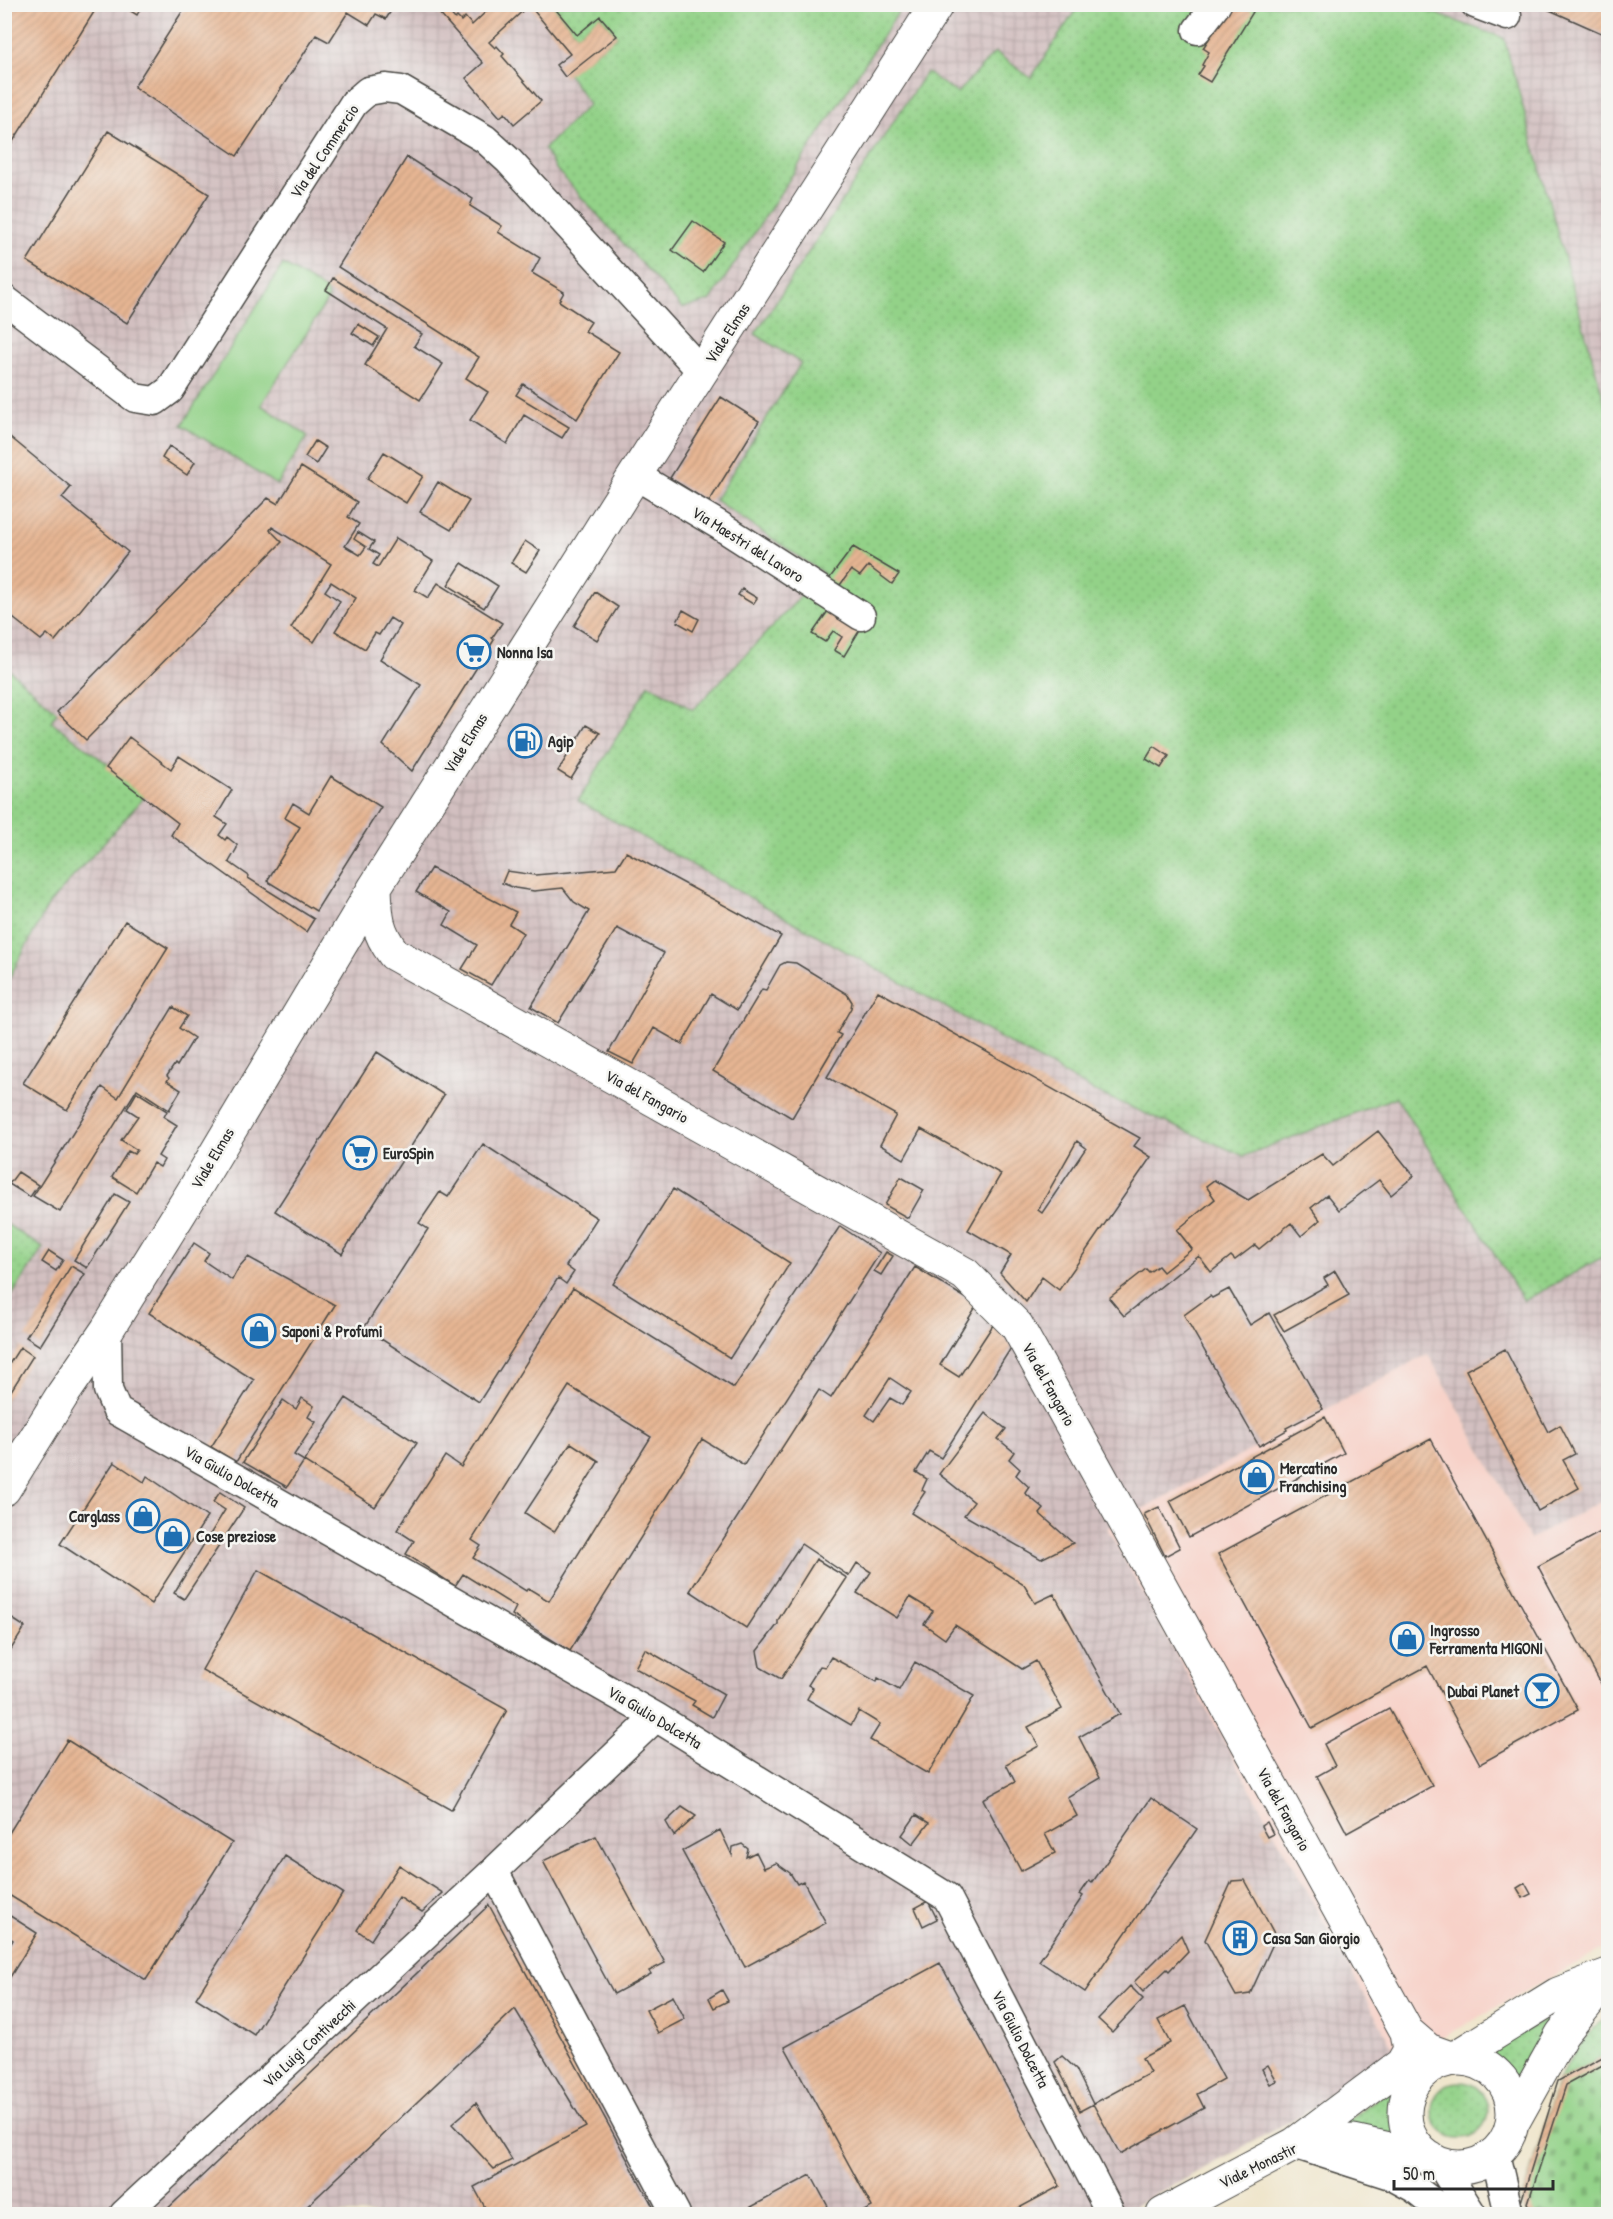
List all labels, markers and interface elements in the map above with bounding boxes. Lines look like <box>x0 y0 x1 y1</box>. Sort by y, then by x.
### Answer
street label: Via del Commercio <box>284 99 364 202</box>
street label: Viale Elmas <box>699 299 755 367</box>
street label: Via Maestri del Lavoro <box>688 501 809 588</box>
supermarket icon: Nonna Isa <box>456 634 492 670</box>
place label: Nonna Isa <box>497 641 553 663</box>
street label: Viale Elmas <box>438 708 492 778</box>
fuel station icon: Agip <box>507 723 543 759</box>
place label: Agip <box>548 730 574 753</box>
street label: Via del Fangario <box>601 1064 693 1128</box>
street label: Viale Elmas <box>185 1123 239 1193</box>
supermarket icon: EuroSpin <box>342 1135 378 1171</box>
place label: EuroSpin <box>383 1142 434 1165</box>
shop icon: Saponi & Profumi <box>241 1313 277 1349</box>
place label: Saponi & Profumi <box>282 1320 382 1343</box>
street label: Via del Fangario <box>1017 1338 1081 1430</box>
street label: Via Giulio Dolcetta <box>180 1440 284 1512</box>
place label: Mercatino Franchising <box>1279 1457 1346 1498</box>
shop icon: Mercatino Franchising <box>1239 1459 1275 1495</box>
shop icon: Carglass <box>125 1498 161 1534</box>
place label: Carglass <box>69 1505 121 1528</box>
shop icon: Cose preziose <box>155 1518 191 1554</box>
place label: Cose preziose <box>196 1525 277 1548</box>
place label: Ingrosso Ferramenta MIGONI <box>1429 1619 1543 1659</box>
shop icon: Ingrosso Ferramenta MIGONI <box>1389 1621 1425 1657</box>
bar icon: Dubai Planet <box>1524 1673 1560 1709</box>
street label: Via Giulio Dolcetta <box>604 1680 706 1754</box>
place label: Dubai Planet <box>1448 1680 1519 1702</box>
street label: Via del Fangario <box>1252 1763 1316 1855</box>
building icon: Casa San Giorgio <box>1222 1920 1258 1956</box>
place label: Casa San Giorgio <box>1263 1927 1360 1950</box>
street label: Via Giulio Dolcetta <box>987 1987 1055 2091</box>
street label: Via Luigi Contivecchi <box>258 1994 360 2092</box>
street label: Viale Monastir <box>1215 2137 1301 2193</box>
scale bar <box>1394 2153 1553 2191</box>
text: 50 m <box>1403 2161 1435 2186</box>

